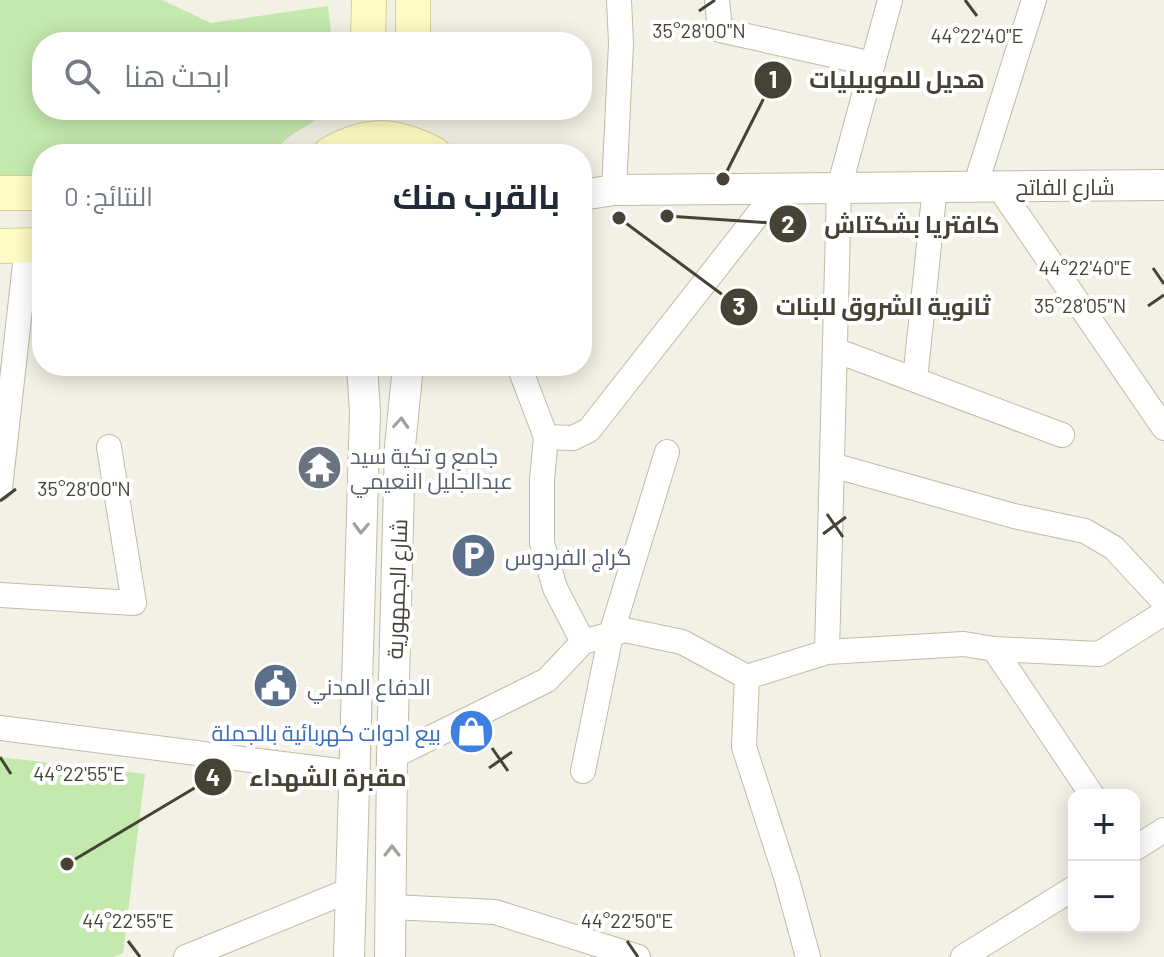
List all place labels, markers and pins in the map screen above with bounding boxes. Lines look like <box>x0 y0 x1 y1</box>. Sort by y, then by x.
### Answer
callout: هديل للموبيليات <box>753 56 1001 104</box>
callout: كافتريا بشكتاش <box>768 200 1016 248</box>
callout: ثانوية الشروق للبنات <box>719 283 1006 331</box>
place label: جامع و تكية سيد عبدالجليل النعيمي <box>350 442 513 498</box>
temple icon: جامع و تكية سيد عبدالجليل النعيمي <box>295 444 343 492</box>
parking icon: گراج الفردوس <box>450 532 498 580</box>
place label: گراج الفردوس <box>505 543 631 572</box>
public building icon: الدفاع المدني <box>252 662 300 710</box>
place label: الدفاع المدني <box>307 673 431 704</box>
shop icon: بيع ادوات كهربائية بالجملة <box>448 708 496 756</box>
place label: بيع ادوات كهربائية بالجملة <box>211 719 441 748</box>
callout: مقبرة الشهداء <box>193 753 423 801</box>

